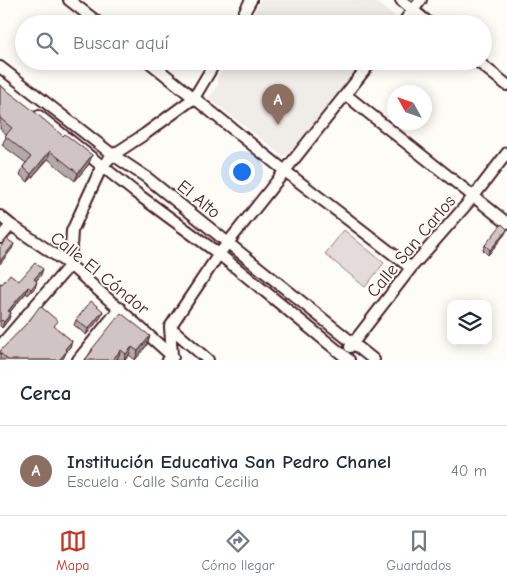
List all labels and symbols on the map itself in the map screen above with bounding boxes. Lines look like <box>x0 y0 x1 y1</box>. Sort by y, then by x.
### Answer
pin: A <box>262 84 294 125</box>
north arrow <box>387 85 432 130</box>
your location <box>229 159 255 185</box>
street label: El Alto <box>173 176 224 223</box>
street label: Calle San Carlos <box>363 191 460 302</box>
street label: Calle El Cóndor <box>46 227 154 320</box>

